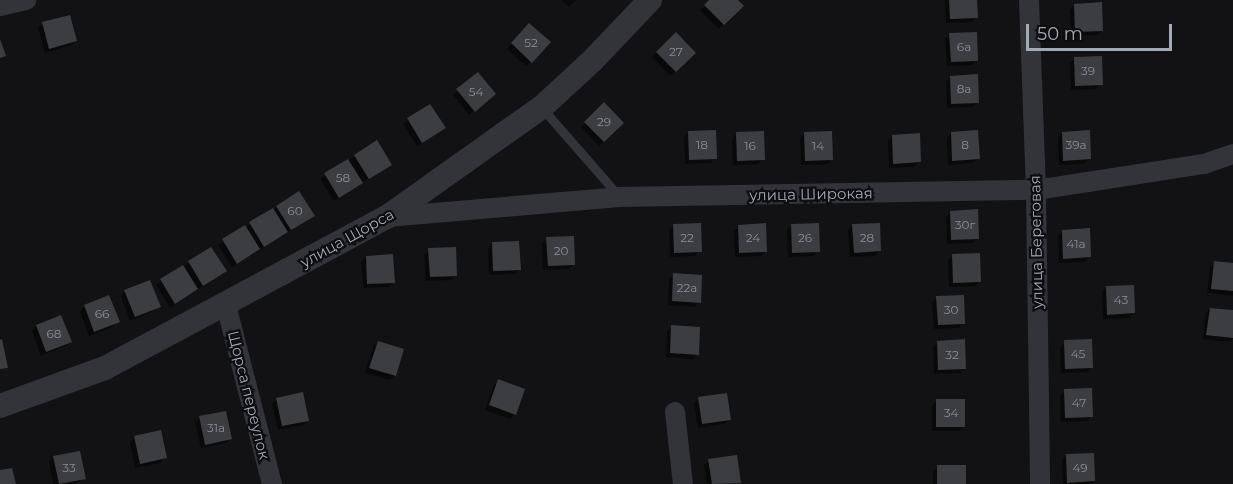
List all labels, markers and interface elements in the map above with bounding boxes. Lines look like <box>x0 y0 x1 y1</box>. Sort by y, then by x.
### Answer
scale bar <box>1029 12 1174 50</box>
text: 50 m <box>1037 23 1083 45</box>
house number: 52 <box>524 36 538 50</box>
house number: 6а <box>957 40 971 54</box>
house number: 27 <box>669 45 683 59</box>
house number: 39 <box>1081 64 1095 78</box>
house number: 8а <box>957 82 971 96</box>
house number: 54 <box>469 85 483 99</box>
house number: 29 <box>597 115 611 129</box>
house number: 18 <box>696 138 708 152</box>
house number: 8 <box>961 138 969 152</box>
house number: 39а <box>1065 138 1087 152</box>
house number: 16 <box>744 139 756 153</box>
house number: 14 <box>812 139 824 153</box>
house number: 58 <box>336 171 350 185</box>
street label: улица Береговая <box>1026 175 1046 309</box>
street label: улица Широкая <box>749 184 873 204</box>
house number: 60 <box>287 204 303 218</box>
street label: улица Щорса <box>297 205 397 271</box>
house number: 30г <box>955 218 975 232</box>
house number: 22 <box>680 231 694 245</box>
house number: 24 <box>746 231 760 245</box>
house number: 26 <box>798 231 812 245</box>
house number: 28 <box>860 231 874 245</box>
house number: 41а <box>1067 237 1085 251</box>
house number: 20 <box>554 244 568 258</box>
house number: 22а <box>677 281 697 295</box>
house number: 43 <box>1114 293 1128 307</box>
house number: 30 <box>944 303 958 317</box>
house number: 66 <box>95 307 109 321</box>
house number: 68 <box>47 327 61 341</box>
street label: Щорса переулок <box>224 329 274 461</box>
house number: 45 <box>1071 347 1085 361</box>
house number: 32 <box>945 348 959 362</box>
house number: 47 <box>1072 396 1086 410</box>
house number: 34 <box>944 406 958 420</box>
house number: 31а <box>207 421 225 435</box>
house number: 33 <box>62 461 76 475</box>
house number: 49 <box>1072 461 1088 475</box>

